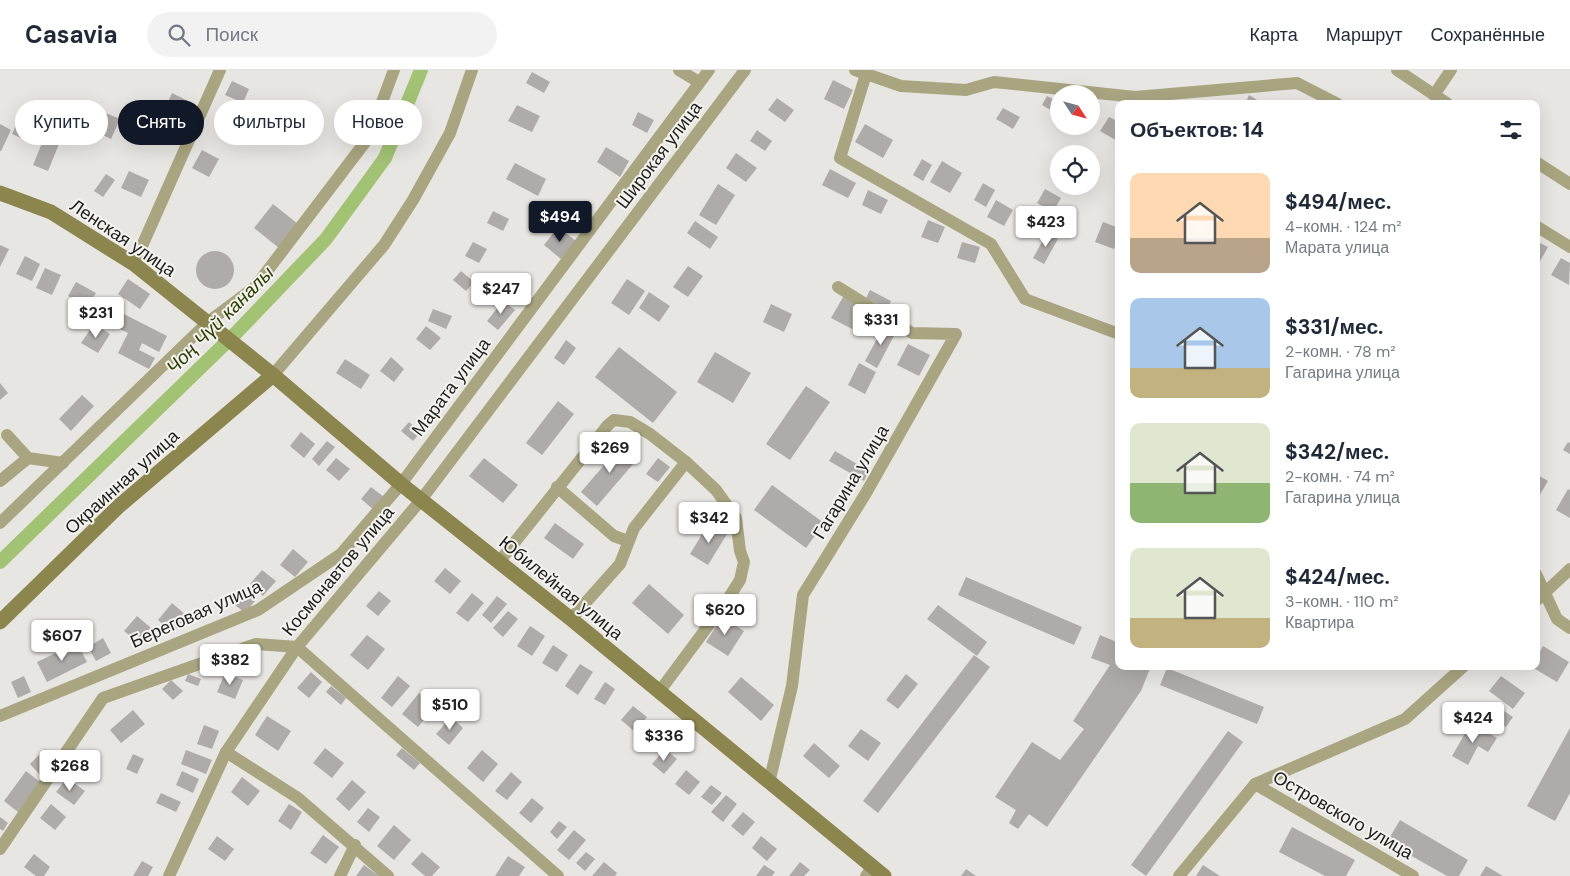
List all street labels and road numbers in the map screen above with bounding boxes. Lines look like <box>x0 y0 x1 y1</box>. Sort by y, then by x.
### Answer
street label: Широкая улица <box>611 96 708 214</box>
street label: Ленская улица <box>65 194 182 283</box>
street label: Марата улица <box>406 332 496 441</box>
street label: Гагарина улица <box>807 420 895 544</box>
street label: Окраинная улица <box>60 424 185 540</box>
street label: Космонавтов улица <box>276 500 400 641</box>
street label: Юбилейная улица <box>494 531 629 646</box>
street label: Береговая улица <box>127 574 266 654</box>
street label: Островского улица <box>1269 765 1418 865</box>

